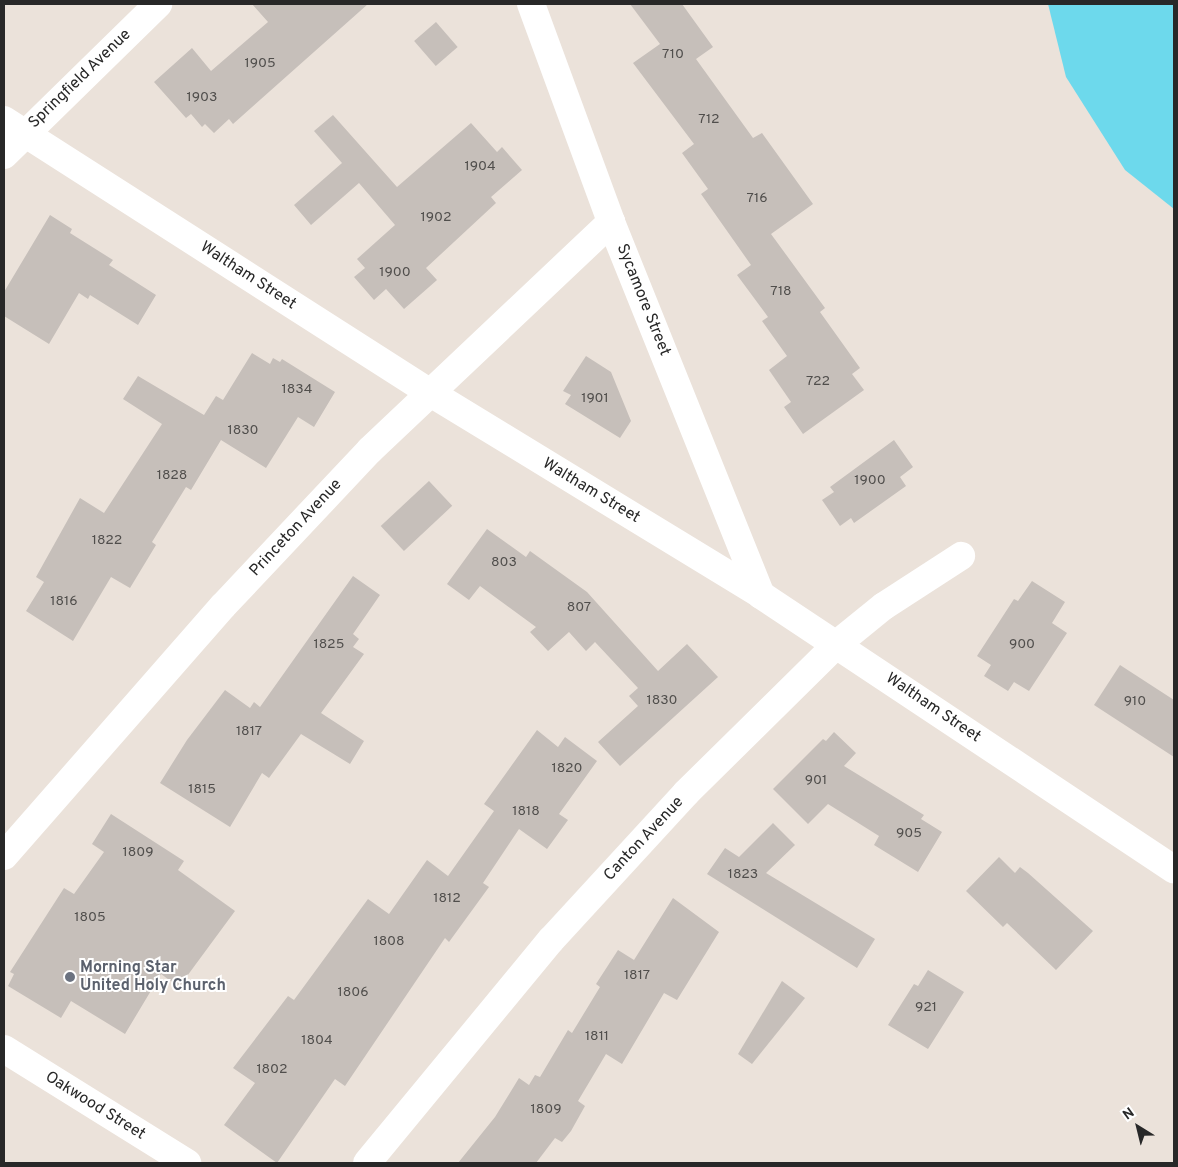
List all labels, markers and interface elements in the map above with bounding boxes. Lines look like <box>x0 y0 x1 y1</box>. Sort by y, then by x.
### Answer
street label: Springfield Avenue <box>25 25 135 133</box>
house number: 710 <box>662 47 684 63</box>
house number: 1905 <box>244 56 276 72</box>
house number: 1903 <box>187 90 217 106</box>
house number: 712 <box>698 112 720 128</box>
house number: 1904 <box>464 159 496 175</box>
house number: 716 <box>746 191 768 207</box>
house number: 1902 <box>420 210 452 226</box>
street label: Waltham Street <box>196 238 300 314</box>
street label: Sycamore Street <box>612 241 674 359</box>
house number: 1900 <box>379 265 411 281</box>
house number: 718 <box>770 284 792 300</box>
house number: 722 <box>806 374 830 390</box>
house number: 1834 <box>282 382 312 398</box>
house number: 1901 <box>581 391 609 407</box>
house number: 1830 <box>227 423 259 439</box>
street label: Waltham Street <box>539 454 643 528</box>
house number: 1828 <box>157 468 187 484</box>
house number: 1900 <box>854 473 886 489</box>
street label: Princeton Avenue <box>246 475 346 581</box>
house number: 1822 <box>92 533 122 549</box>
house number: 803 <box>491 555 517 571</box>
house number: 1816 <box>50 594 78 610</box>
house number: 807 <box>567 600 591 616</box>
house number: 1825 <box>314 637 344 653</box>
house number: 900 <box>1009 637 1035 653</box>
street label: Waltham Street <box>882 669 984 747</box>
house number: 1830 <box>646 693 678 709</box>
house number: 910 <box>1124 694 1146 710</box>
house number: 1817 <box>236 724 262 740</box>
house number: 1820 <box>551 761 583 777</box>
house number: 901 <box>805 773 827 789</box>
house number: 1815 <box>188 782 216 798</box>
street label: Canton Avenue <box>600 793 688 885</box>
house number: 1818 <box>512 804 540 820</box>
house number: 905 <box>896 826 922 842</box>
house number: 1809 <box>123 845 153 861</box>
house number: 1823 <box>728 867 758 883</box>
house number: 1812 <box>433 891 461 907</box>
house number: 1805 <box>74 910 106 926</box>
house number: 1808 <box>373 934 405 950</box>
place label: Morning Star United Holy Church <box>80 958 226 996</box>
house number: 1817 <box>624 968 650 984</box>
marker: Morning Star United Holy Church <box>64 971 76 983</box>
house number: 1806 <box>338 985 368 1001</box>
house number: 921 <box>915 1000 937 1016</box>
house number: 1811 <box>585 1029 609 1045</box>
house number: 1804 <box>301 1033 333 1049</box>
house number: 1802 <box>256 1062 288 1078</box>
street label: Oakwood Street <box>41 1068 149 1144</box>
house number: 1809 <box>531 1102 561 1118</box>
north arrow <box>1113 1102 1163 1152</box>
text: N <box>1120 1105 1138 1124</box>

